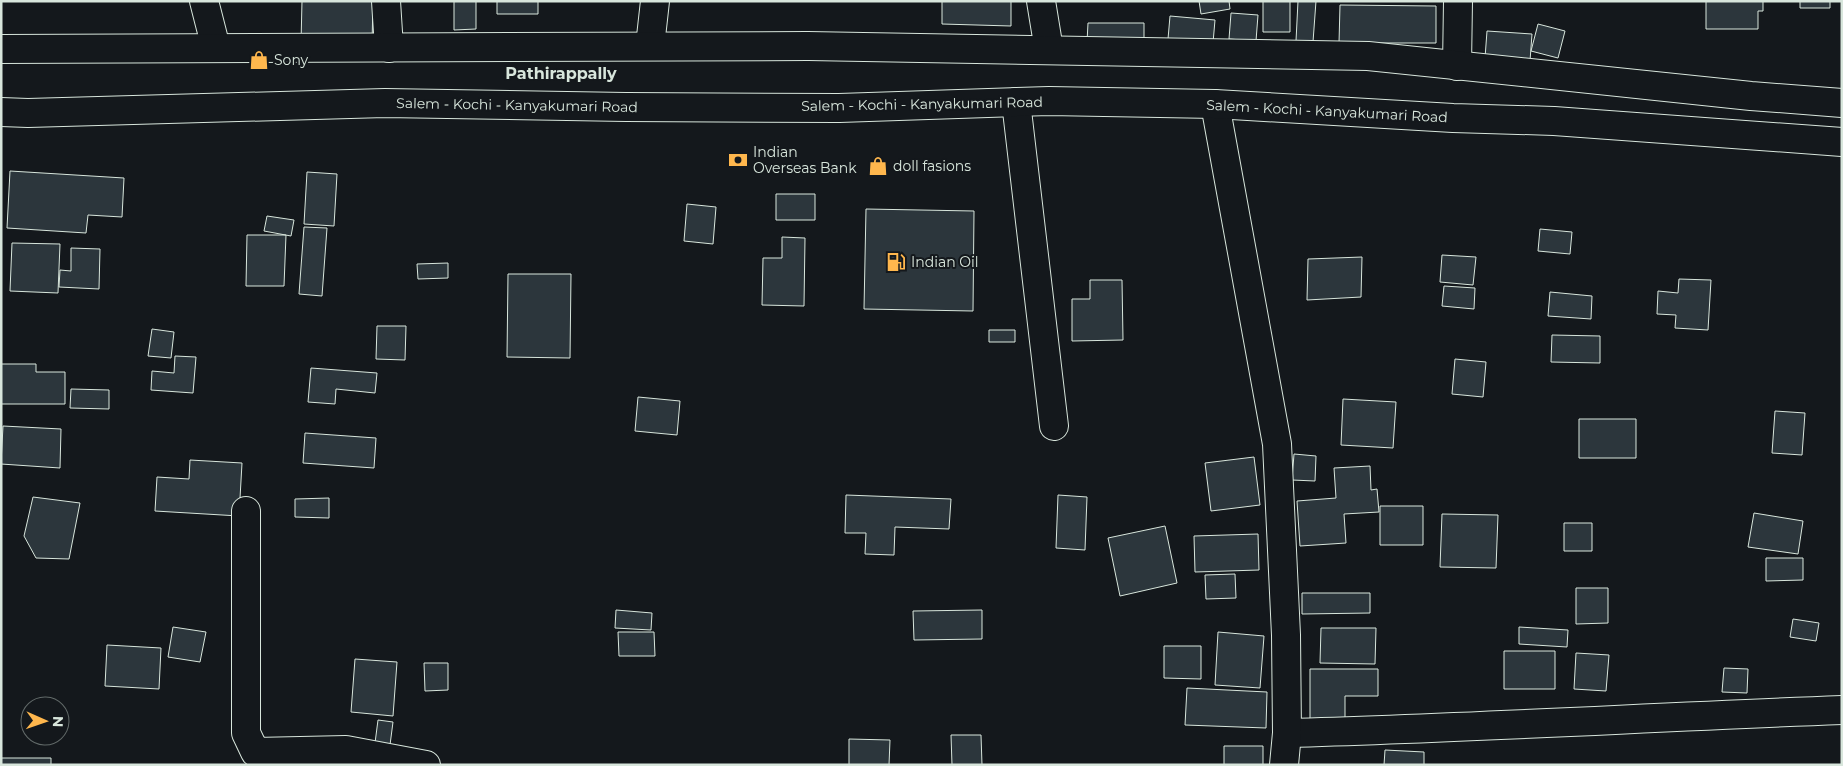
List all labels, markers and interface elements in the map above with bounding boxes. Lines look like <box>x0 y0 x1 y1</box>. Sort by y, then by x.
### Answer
shop icon: Sony <box>248 49 270 71</box>
place label: Sony <box>274 51 309 69</box>
district label: Pathirappally <box>505 64 617 83</box>
street label: Salem - Kochi - Kanyakumari Road <box>801 93 1043 115</box>
street label: Salem - Kochi - Kanyakumari Road <box>396 94 638 116</box>
street label: Salem - Kochi - Kanyakumari Road <box>1206 96 1448 126</box>
place label: Indian Overseas Bank <box>753 143 857 177</box>
bank icon: Indian Overseas Bank <box>727 149 749 171</box>
shop icon: doll fasions <box>867 155 889 177</box>
place label: doll fasions <box>893 157 971 175</box>
fuel station icon: Indian Oil <box>885 251 907 273</box>
place label: Indian Oil <box>911 253 979 271</box>
north arrow <box>20 696 70 746</box>
text: N <box>49 715 67 727</box>

